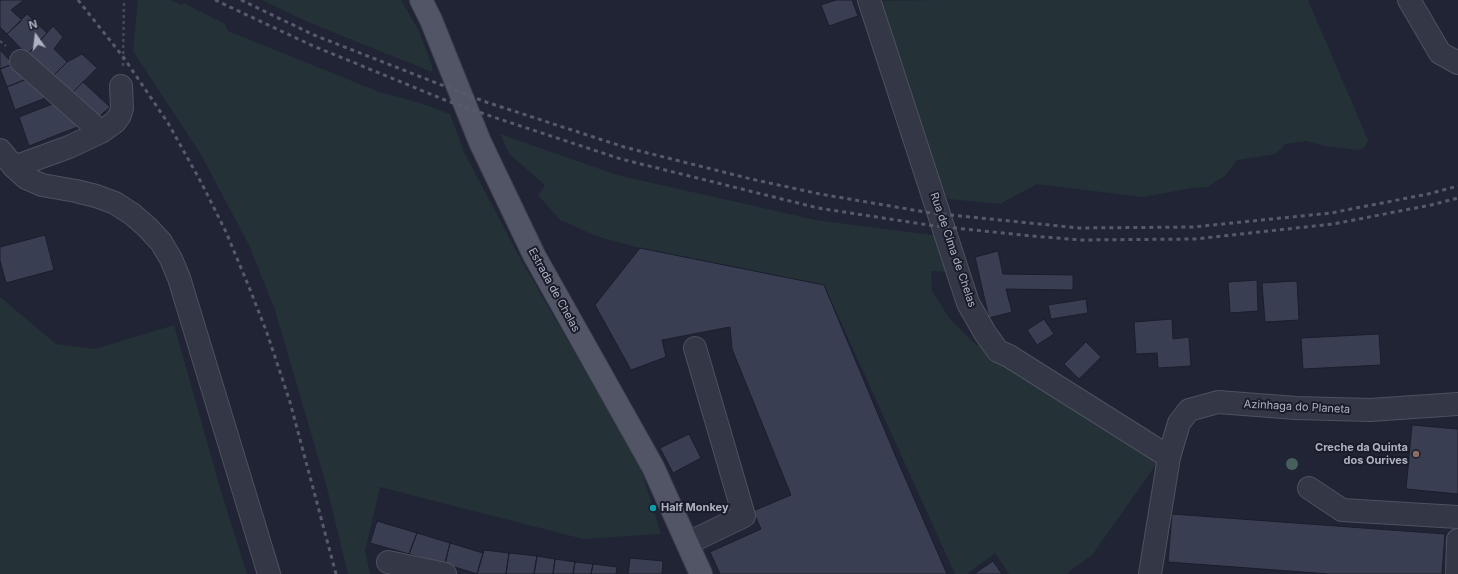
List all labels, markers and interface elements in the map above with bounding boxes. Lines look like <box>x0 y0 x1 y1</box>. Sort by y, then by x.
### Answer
north arrow <box>16 16 56 56</box>
text: N <box>27 17 39 32</box>
street label: Rua de Cima de Chelas <box>927 191 979 309</box>
street label: Estrada de Chelas <box>525 246 583 334</box>
street label: Azinhaga do Planeta <box>1243 398 1351 416</box>
place label: Creche da Quinta dos Ourives <box>1315 441 1408 467</box>
marker: Creche da Quinta dos Ourives <box>1411 449 1421 459</box>
place label: Half Monkey <box>661 501 729 515</box>
marker: Half Monkey <box>648 503 658 513</box>

